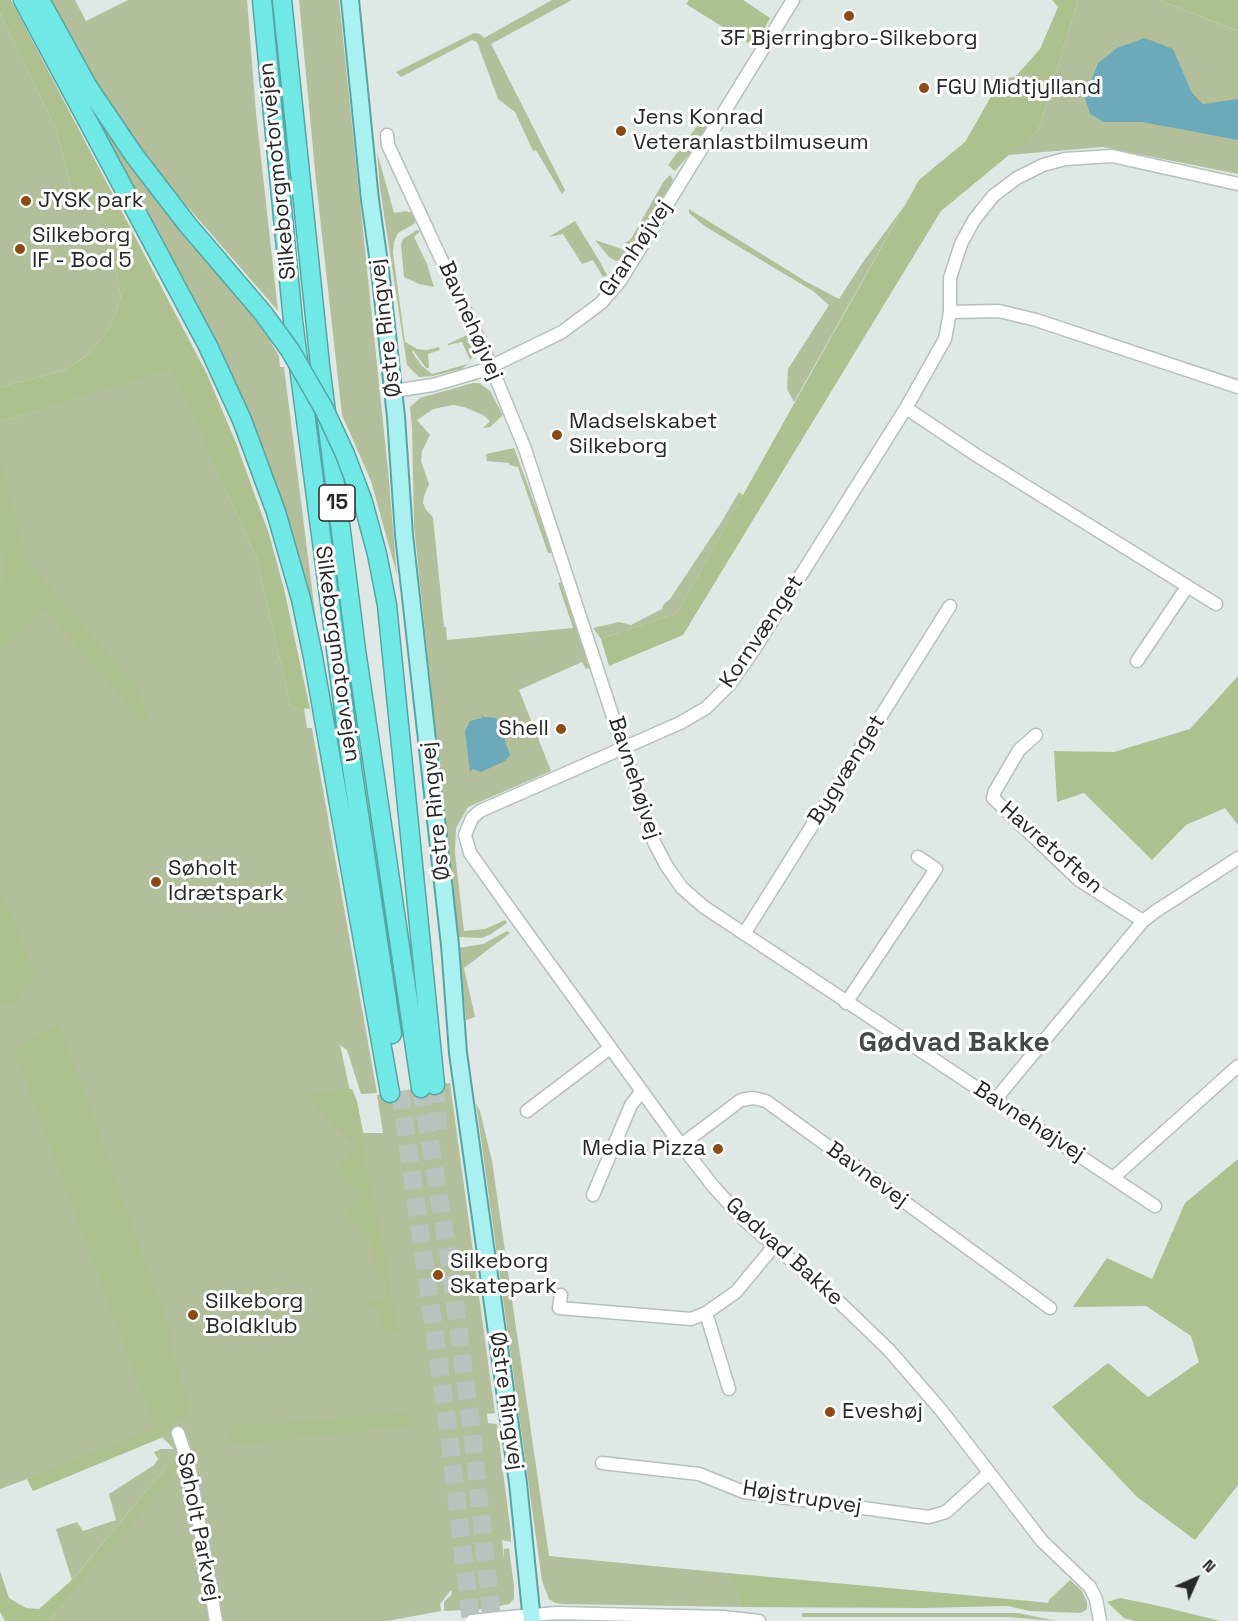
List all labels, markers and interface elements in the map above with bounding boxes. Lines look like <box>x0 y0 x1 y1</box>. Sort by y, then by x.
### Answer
marker: 3F Bjerringbro-Silkeborg <box>842 9 856 23</box>
place label: 3F Bjerringbro-Silkeborg <box>720 26 978 52</box>
street label: Silkeborgmotorvejen <box>253 61 303 281</box>
place label: FGU Midtjylland <box>936 75 1101 101</box>
marker: FGU Midtjylland <box>917 81 931 95</box>
place label: Jens Konrad Veteranlastbilmuseum <box>633 105 869 156</box>
marker: Jens Konrad Veteranlastbilmuseum <box>614 124 628 138</box>
place label: JYSK park <box>38 188 144 214</box>
marker: JYSK park <box>19 194 33 208</box>
street label: Granhøjvej <box>594 196 678 302</box>
place label: Silkeborg IF - Bod 5 <box>32 223 132 274</box>
marker: Silkeborg IF - Bod 5 <box>13 242 27 256</box>
street label: Østre Ringvej <box>364 257 408 399</box>
street label: Bavnehøjvej <box>432 257 508 385</box>
place label: Madselskabet Silkeborg <box>569 409 717 460</box>
marker: Madselskabet Silkeborg <box>550 428 564 442</box>
road number: 15 <box>319 485 355 521</box>
street label: Silkeborgmotorvejen <box>309 544 365 764</box>
street label: Kornvænget <box>715 571 809 693</box>
street label: Bygvænget <box>803 710 891 830</box>
street label: Bavnehøjvej <box>602 713 666 843</box>
place label: Shell <box>498 716 549 742</box>
marker: Shell <box>554 722 568 736</box>
street label: Østre Ringvej <box>416 740 456 882</box>
street label: Havretoften <box>994 796 1108 900</box>
place label: Søholt Idrætspark <box>168 856 284 908</box>
marker: Søholt Idrætspark <box>149 875 163 889</box>
district label: Gødvad Bakke <box>858 1026 1050 1060</box>
street label: Bavnehøjvej <box>968 1076 1090 1168</box>
place label: Media Pizza <box>582 1136 706 1162</box>
street label: Bavnevej <box>821 1137 913 1213</box>
marker: Media Pizza <box>711 1142 725 1156</box>
street label: Gødvad Bakke <box>720 1192 848 1312</box>
place label: Silkeborg Skatepark <box>450 1249 557 1300</box>
marker: Silkeborg Skatepark <box>431 1268 445 1282</box>
place label: Silkeborg Boldklub <box>205 1289 303 1340</box>
marker: Silkeborg Boldklub <box>186 1308 200 1322</box>
street label: Østre Ringvej <box>483 1330 529 1472</box>
place label: Eveshøj <box>842 1399 923 1425</box>
marker: Eveshøj <box>823 1405 837 1419</box>
street label: Søholt Parkvej <box>171 1450 225 1604</box>
street label: Højstrupvej <box>741 1476 863 1520</box>
north arrow <box>1166 1549 1226 1609</box>
text: N <box>1198 1555 1220 1577</box>

